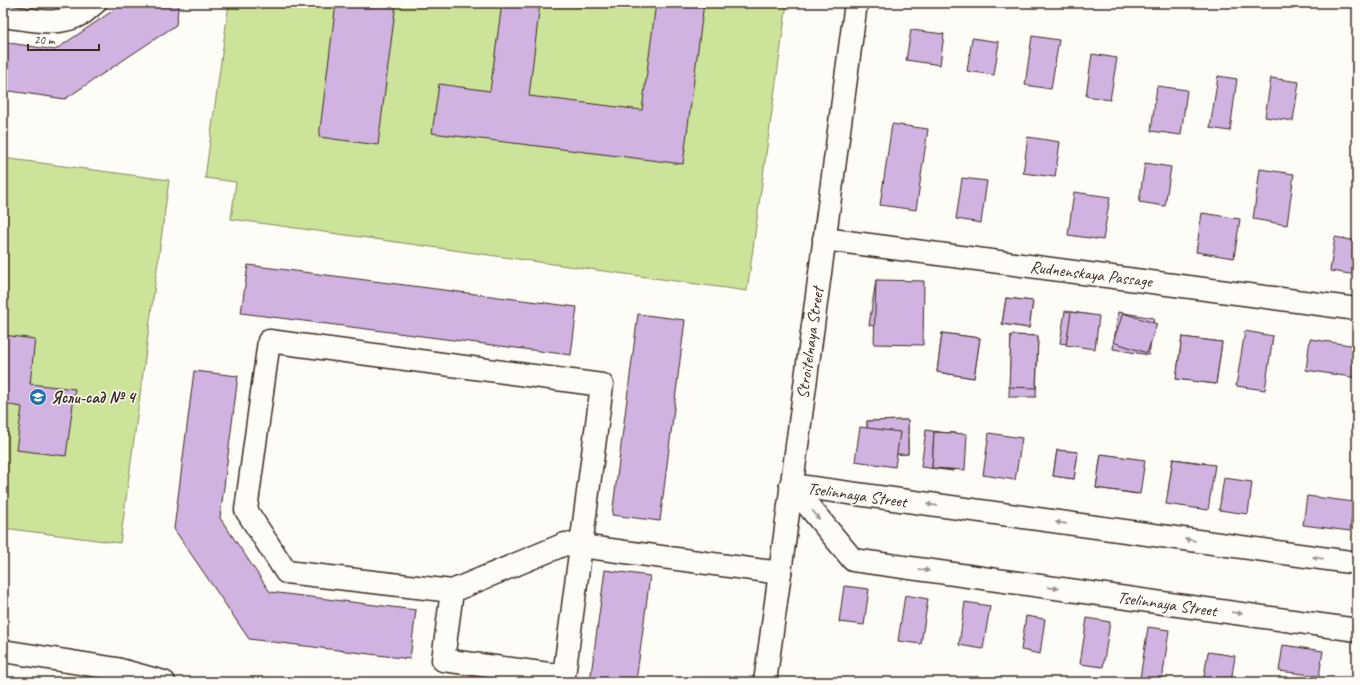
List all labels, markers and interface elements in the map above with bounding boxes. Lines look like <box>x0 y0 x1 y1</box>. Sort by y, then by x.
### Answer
scale bar <box>28 26 99 52</box>
text: 20 m <box>34 32 56 48</box>
street label: Rudnenskaya Passage <box>1029 256 1155 292</box>
street label: Stroitelnaya Street <box>792 284 829 400</box>
school or university icon: Ясли-сад № 4 <box>28 387 48 407</box>
place label: Ясли-сад № 4 <box>51 387 137 408</box>
street label: Tselinnaya Street <box>806 478 910 513</box>
one-way arrow <box>926 502 938 508</box>
one-way arrow <box>812 510 821 521</box>
one-way arrow <box>1055 520 1067 526</box>
one-way arrow <box>1184 537 1196 543</box>
one-way arrow <box>1312 555 1324 561</box>
one-way arrow <box>918 567 931 573</box>
one-way arrow <box>1047 585 1059 591</box>
street label: Tselinnaya Street <box>1116 587 1220 622</box>
one-way arrow <box>1231 610 1244 616</box>

